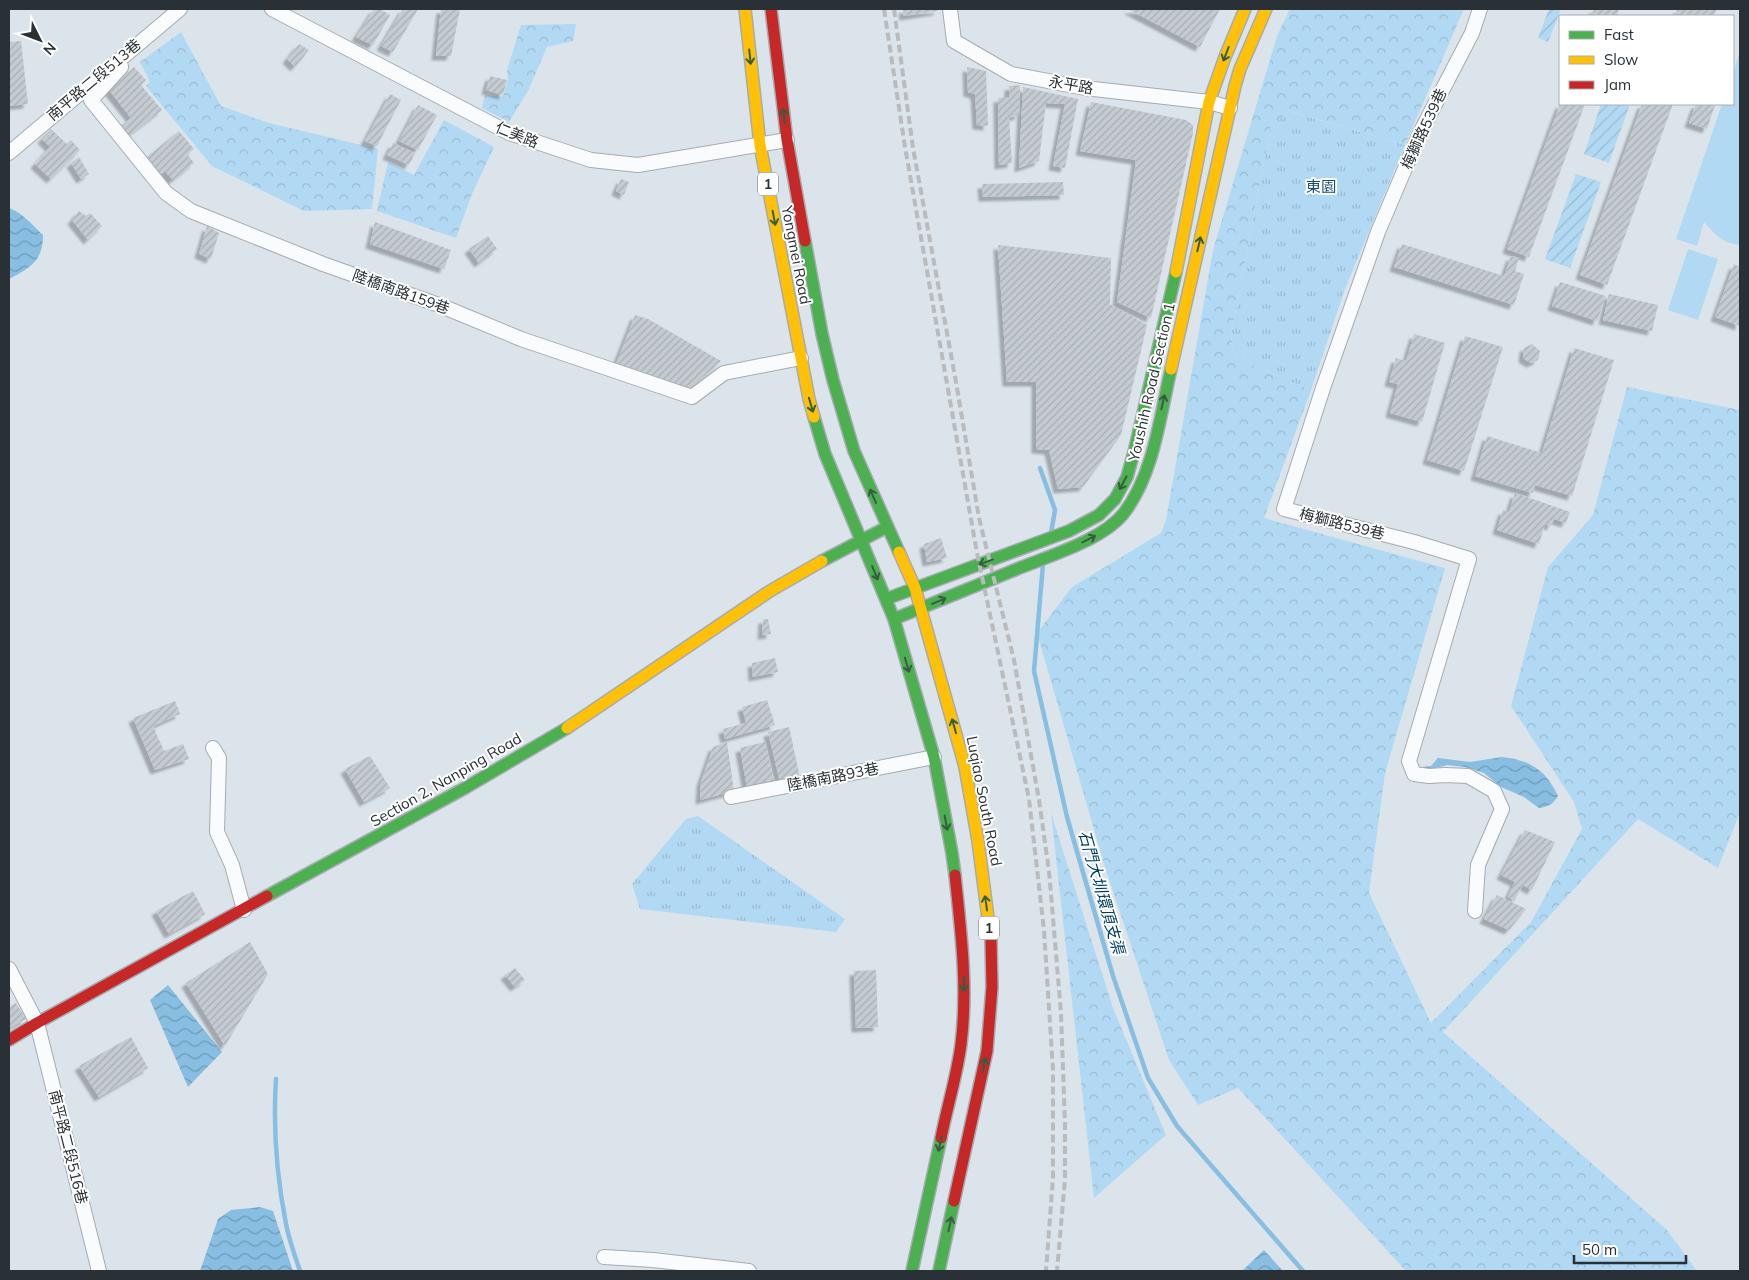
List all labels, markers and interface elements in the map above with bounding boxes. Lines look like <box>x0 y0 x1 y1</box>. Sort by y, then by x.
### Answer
north arrow <box>15 15 65 65</box>
legend <box>1559 15 1734 105</box>
text: Fast <box>1604 25 1634 44</box>
street label: 南平路二段513巷 <box>43 35 145 125</box>
text: N <box>39 39 60 59</box>
one-way arrow <box>1221 46 1230 61</box>
one-way arrow <box>745 49 755 65</box>
text: Slow <box>1604 50 1638 69</box>
street label: 永平路 <box>1047 71 1095 98</box>
text: Jam <box>1604 75 1631 94</box>
street label: 梅獅路539巷 <box>1397 85 1451 172</box>
one-way arrow <box>779 109 789 125</box>
street label: 仁美路 <box>493 117 542 152</box>
road number: 1 <box>758 172 778 195</box>
park label: 東園 <box>1306 177 1336 196</box>
street label: Yongmei Road <box>777 203 815 306</box>
one-way arrow <box>770 209 779 225</box>
one-way arrow <box>1195 236 1204 252</box>
street label: 陸橋南路159巷 <box>350 265 452 318</box>
street label: Youshih Road Section 1 <box>1124 301 1179 464</box>
one-way arrow <box>1159 395 1169 411</box>
one-way arrow <box>806 397 816 413</box>
one-way arrow <box>1118 476 1128 491</box>
one-way arrow <box>868 489 878 504</box>
street label: 梅獅路539巷 <box>1298 504 1387 543</box>
one-way arrow <box>1081 533 1096 543</box>
one-way arrow <box>979 558 994 567</box>
one-way arrow <box>871 565 880 580</box>
one-way arrow <box>931 596 946 606</box>
one-way arrow <box>903 657 913 673</box>
one-way arrow <box>948 719 958 735</box>
street label: Section 2, Nanping Road <box>367 728 525 831</box>
street label: Luqiao South Road <box>963 734 1006 868</box>
street label: 陸橋南路93巷 <box>785 758 880 795</box>
one-way arrow <box>942 814 952 830</box>
water label: 石門大圳環頂支渠 <box>1075 828 1130 958</box>
one-way arrow <box>981 896 991 912</box>
road number: 1 <box>979 916 999 940</box>
one-way arrow <box>959 976 969 992</box>
one-way arrow <box>980 1057 989 1073</box>
street label: 南平路二段516巷 <box>45 1088 92 1206</box>
one-way arrow <box>935 1136 944 1152</box>
one-way arrow <box>946 1216 955 1232</box>
scale bar <box>1574 1232 1686 1264</box>
text: 50 m <box>1582 1240 1617 1259</box>

